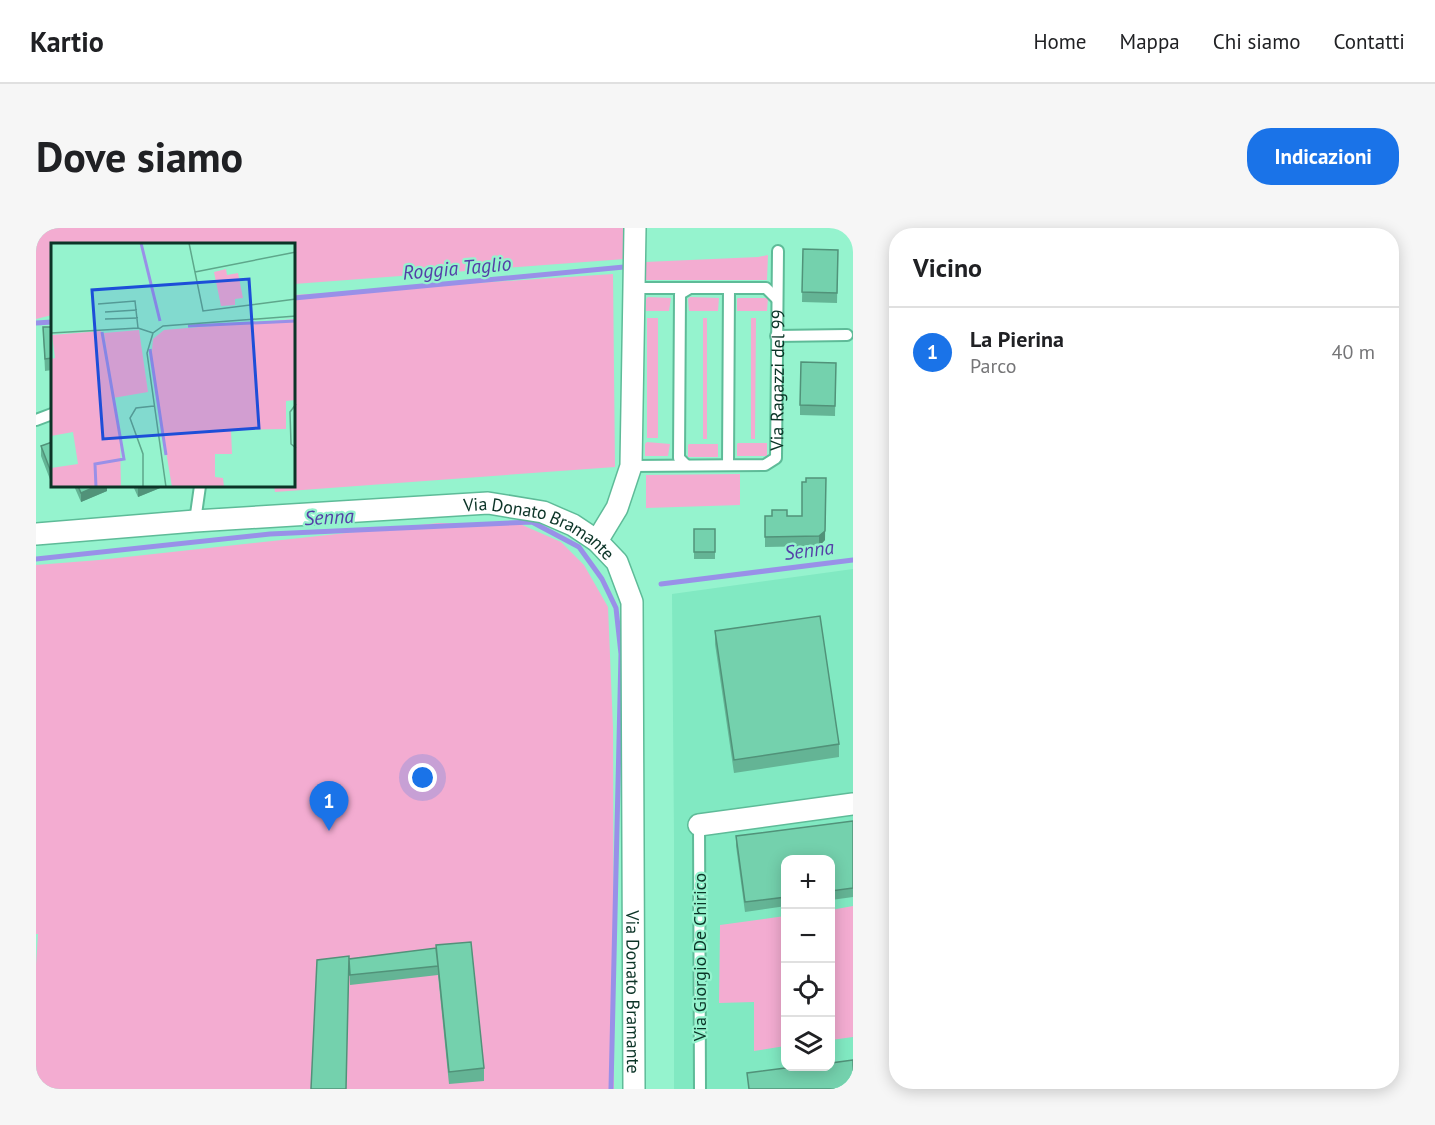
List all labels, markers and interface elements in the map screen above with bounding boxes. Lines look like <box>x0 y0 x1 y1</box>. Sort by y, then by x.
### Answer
text: Kartio <box>30 23 104 60</box>
text: Home <box>1033 28 1087 55</box>
text: Mappa <box>1120 28 1180 55</box>
text: Chi siamo <box>1213 28 1301 55</box>
text: Contatti <box>1334 28 1405 55</box>
button: Indicazioni <box>1247 128 1399 185</box>
text: Dove siamo <box>36 129 243 184</box>
inset map <box>51 243 296 488</box>
water label: Roggia Taglio <box>402 250 513 286</box>
text: Vicino <box>913 251 982 284</box>
street label: Via Ragazzi del 99 <box>765 309 789 452</box>
text: La Pierina <box>970 325 1064 353</box>
text: 1 <box>927 339 938 365</box>
text: 40 m <box>1332 339 1375 365</box>
text: Parco <box>970 353 1016 379</box>
street label: Via Donato Bramante <box>462 492 620 564</box>
water label: Senna <box>303 503 355 531</box>
water label: Senna <box>783 534 836 566</box>
your location <box>408 763 437 792</box>
pin: 1 <box>310 782 348 831</box>
map controls <box>781 855 835 1071</box>
button: + <box>781 855 835 909</box>
street label: Via Giorgio De Chirico <box>688 873 711 1042</box>
street label: Via Donato Bramante <box>622 909 645 1074</box>
button: − <box>781 909 835 963</box>
button: locate <box>781 963 835 1017</box>
button: layers <box>781 1017 835 1071</box>

